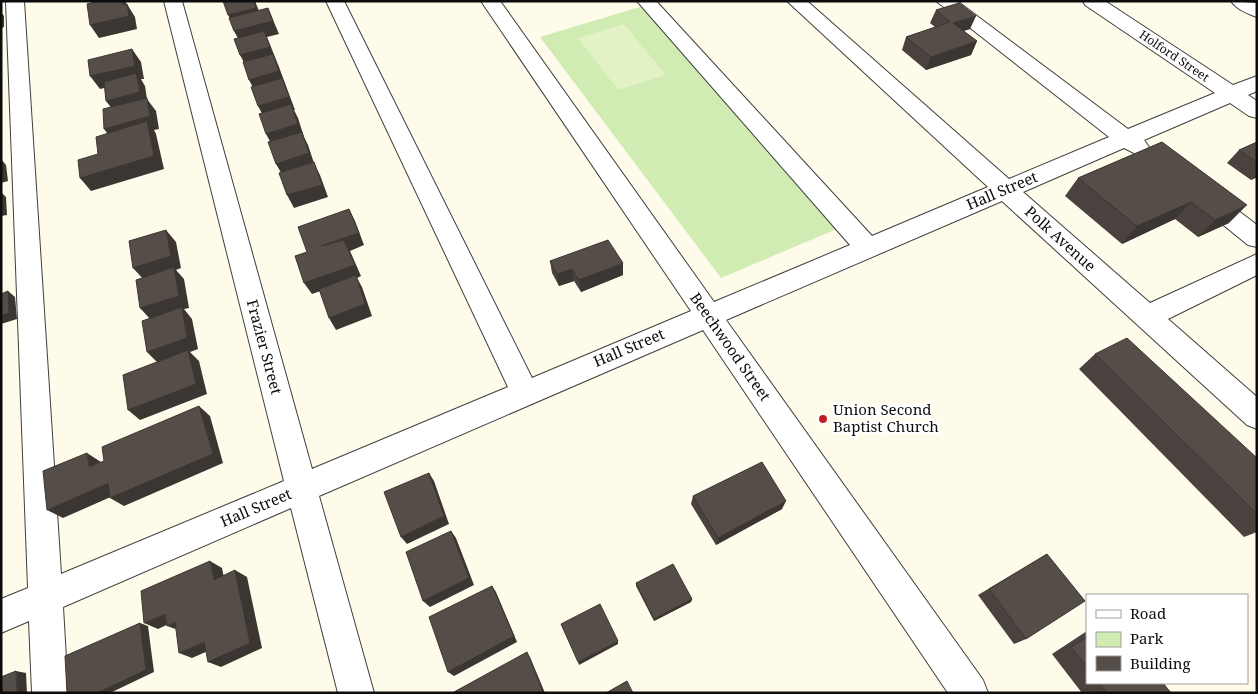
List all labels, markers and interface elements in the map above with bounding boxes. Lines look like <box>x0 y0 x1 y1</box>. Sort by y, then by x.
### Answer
street label: Holford Street <box>1136 26 1213 85</box>
street label: Hall Street <box>963 166 1040 214</box>
street label: Polk Avenue <box>1021 201 1100 275</box>
street label: Beechwood Street <box>686 288 776 405</box>
street label: Frazier Street <box>243 297 287 396</box>
street label: Hall Street <box>590 323 667 371</box>
place label: Union Second Baptist Church <box>833 399 939 436</box>
marker: Union Second Baptist Church <box>817 413 829 425</box>
street label: Hall Street <box>217 483 294 531</box>
legend <box>1086 594 1248 684</box>
text: Road <box>1130 603 1166 623</box>
text: Park <box>1130 628 1164 648</box>
text: Building <box>1130 653 1191 673</box>

